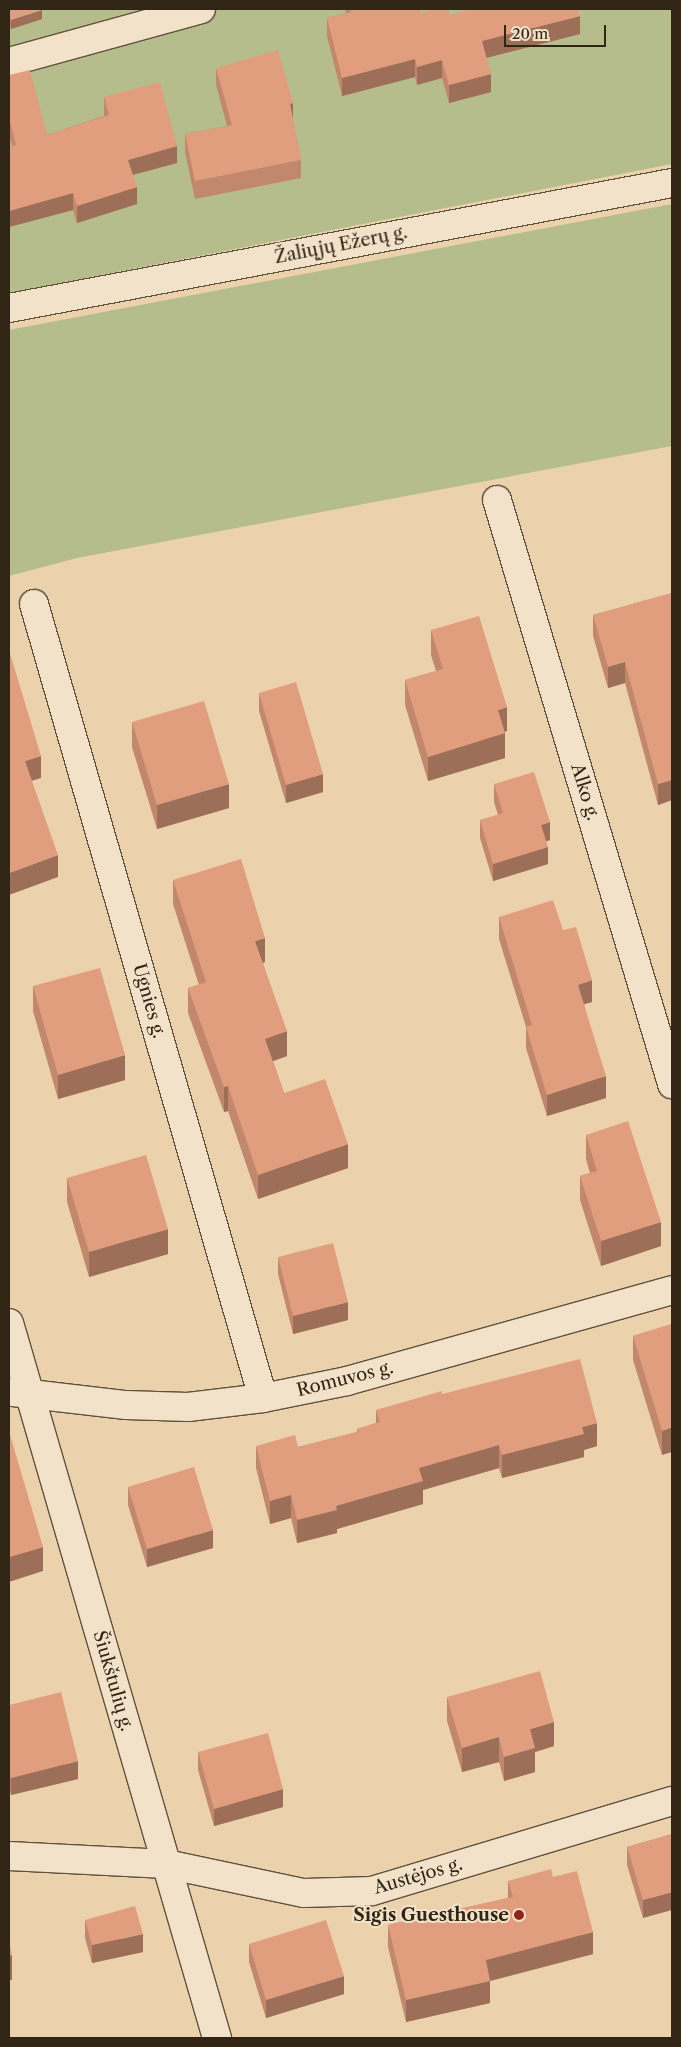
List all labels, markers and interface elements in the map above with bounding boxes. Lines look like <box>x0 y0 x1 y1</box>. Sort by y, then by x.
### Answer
scale bar <box>506 15 608 47</box>
text: 20 m <box>512 24 548 43</box>
street label: Žaliųjų Ežerų g. <box>273 222 409 268</box>
street label: Alko g. <box>566 761 604 823</box>
street label: Ugnies g. <box>128 961 170 1041</box>
street label: Romuvos g. <box>294 1357 396 1401</box>
street label: Šiukštulių g. <box>88 1628 138 1734</box>
street label: Austėjos g. <box>371 1853 465 1899</box>
place label: Sigis Guesthouse <box>353 1904 509 1926</box>
marker: Sigis Guesthouse <box>513 1909 525 1921</box>

